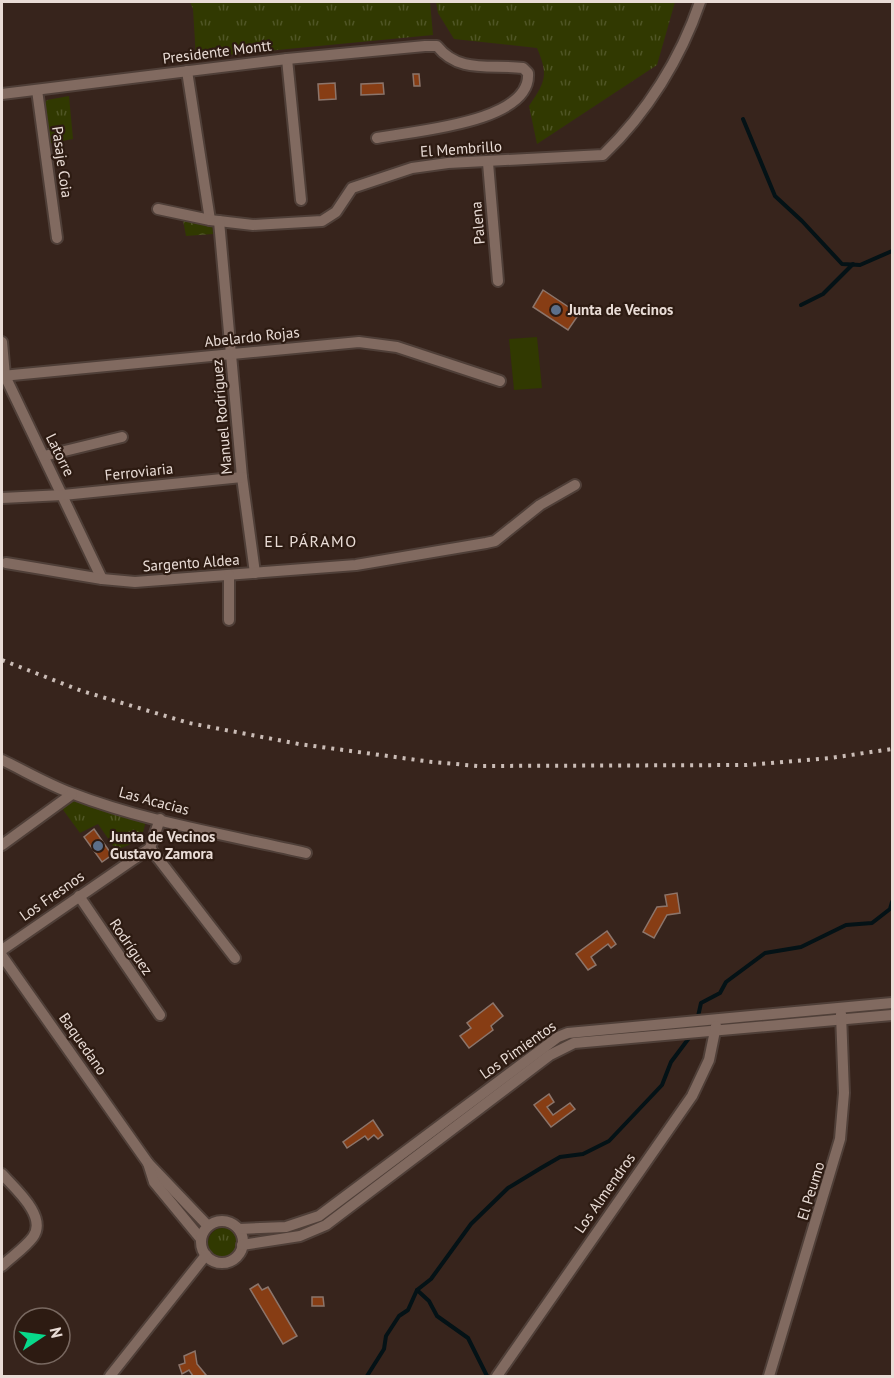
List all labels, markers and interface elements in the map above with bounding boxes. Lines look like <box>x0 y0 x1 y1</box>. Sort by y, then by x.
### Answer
street label: Presidente Montt <box>161 35 273 68</box>
street label: Pasaje Coia <box>48 125 77 199</box>
street label: El Membrillo <box>419 136 503 161</box>
street label: Palena <box>466 201 489 245</box>
place label: Junta de Vecinos <box>567 300 673 319</box>
marker: Junta de Vecinos <box>549 303 563 317</box>
street label: Abelardo Rojas <box>203 322 300 351</box>
street label: Manuel Rodríguez <box>207 359 236 475</box>
street label: Latorre <box>42 430 79 479</box>
street label: Ferroviaria <box>104 458 174 485</box>
district label: EL PÁRAMO <box>264 531 358 551</box>
street label: Sargento Aldea <box>142 550 240 575</box>
street label: Las Acacias <box>117 782 191 819</box>
place label: Junta de Vecinos Gustavo Zamora <box>109 827 215 863</box>
marker: Junta de Vecinos Gustavo Zamora <box>91 839 105 853</box>
street label: Los Fresnos <box>16 866 88 925</box>
street label: Rodríguez <box>106 915 157 978</box>
street label: Baquedano <box>55 1009 112 1079</box>
street label: Los Pimientos <box>476 1016 560 1083</box>
street label: Los Almendros <box>570 1149 639 1236</box>
street label: El Peumo <box>793 1159 828 1222</box>
north arrow <box>12 1306 72 1366</box>
text: N <box>46 1325 68 1340</box>

